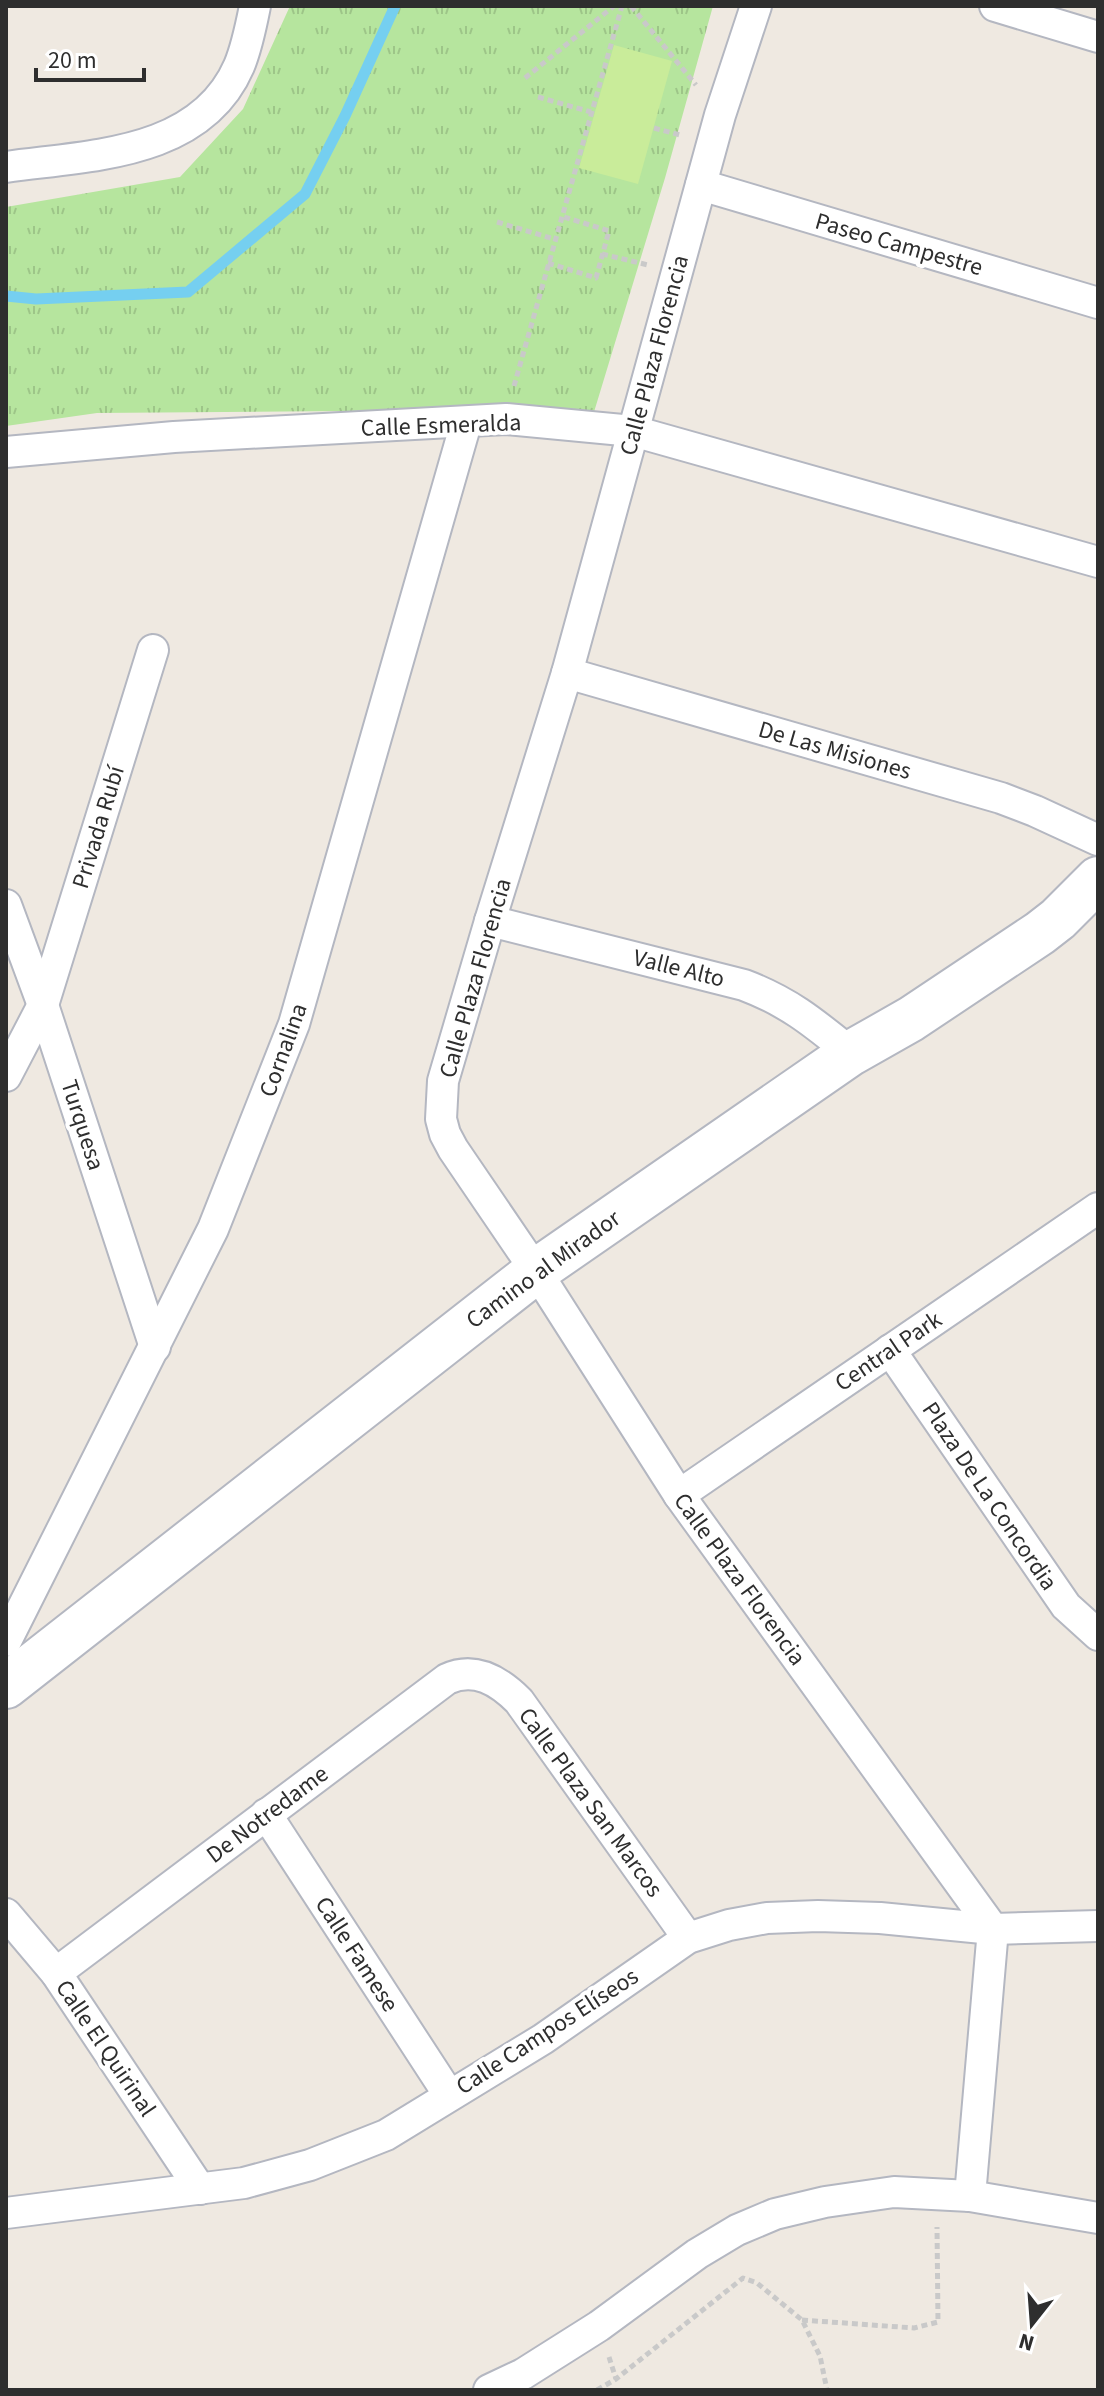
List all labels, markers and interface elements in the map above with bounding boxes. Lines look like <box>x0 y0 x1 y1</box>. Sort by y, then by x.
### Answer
scale bar <box>36 32 144 82</box>
text: 20 m <box>48 43 97 78</box>
street label: Paseo Campestre <box>811 204 987 285</box>
street label: Calle Plaza Florencia <box>611 251 698 459</box>
street label: Calle Esmeralda <box>360 405 522 446</box>
street label: De Las Misiones <box>754 712 915 789</box>
street label: Privada Rubí <box>63 760 134 893</box>
street label: Calle Plaza Florencia <box>430 874 521 1082</box>
street label: Valle Alto <box>630 940 728 997</box>
street label: Cornalina <box>250 998 317 1102</box>
street label: Turquesa <box>51 1075 114 1175</box>
street label: Camino al Mirador <box>459 1201 628 1337</box>
street label: Central Park <box>828 1303 949 1400</box>
street label: Plaza De La Concordia <box>913 1395 1066 1598</box>
street label: Calle Plaza Florencia <box>665 1486 814 1673</box>
street label: Calle Plaza San Marcos <box>510 1700 671 1904</box>
street label: De Notredame <box>199 1757 336 1872</box>
street label: Calle Famese <box>306 1890 407 2019</box>
street label: Calle Campos Elíseos <box>449 1959 645 2104</box>
street label: Calle El Quirinal <box>47 1973 164 2124</box>
north arrow <box>992 2284 1072 2364</box>
text: N <box>1015 2325 1038 2360</box>

